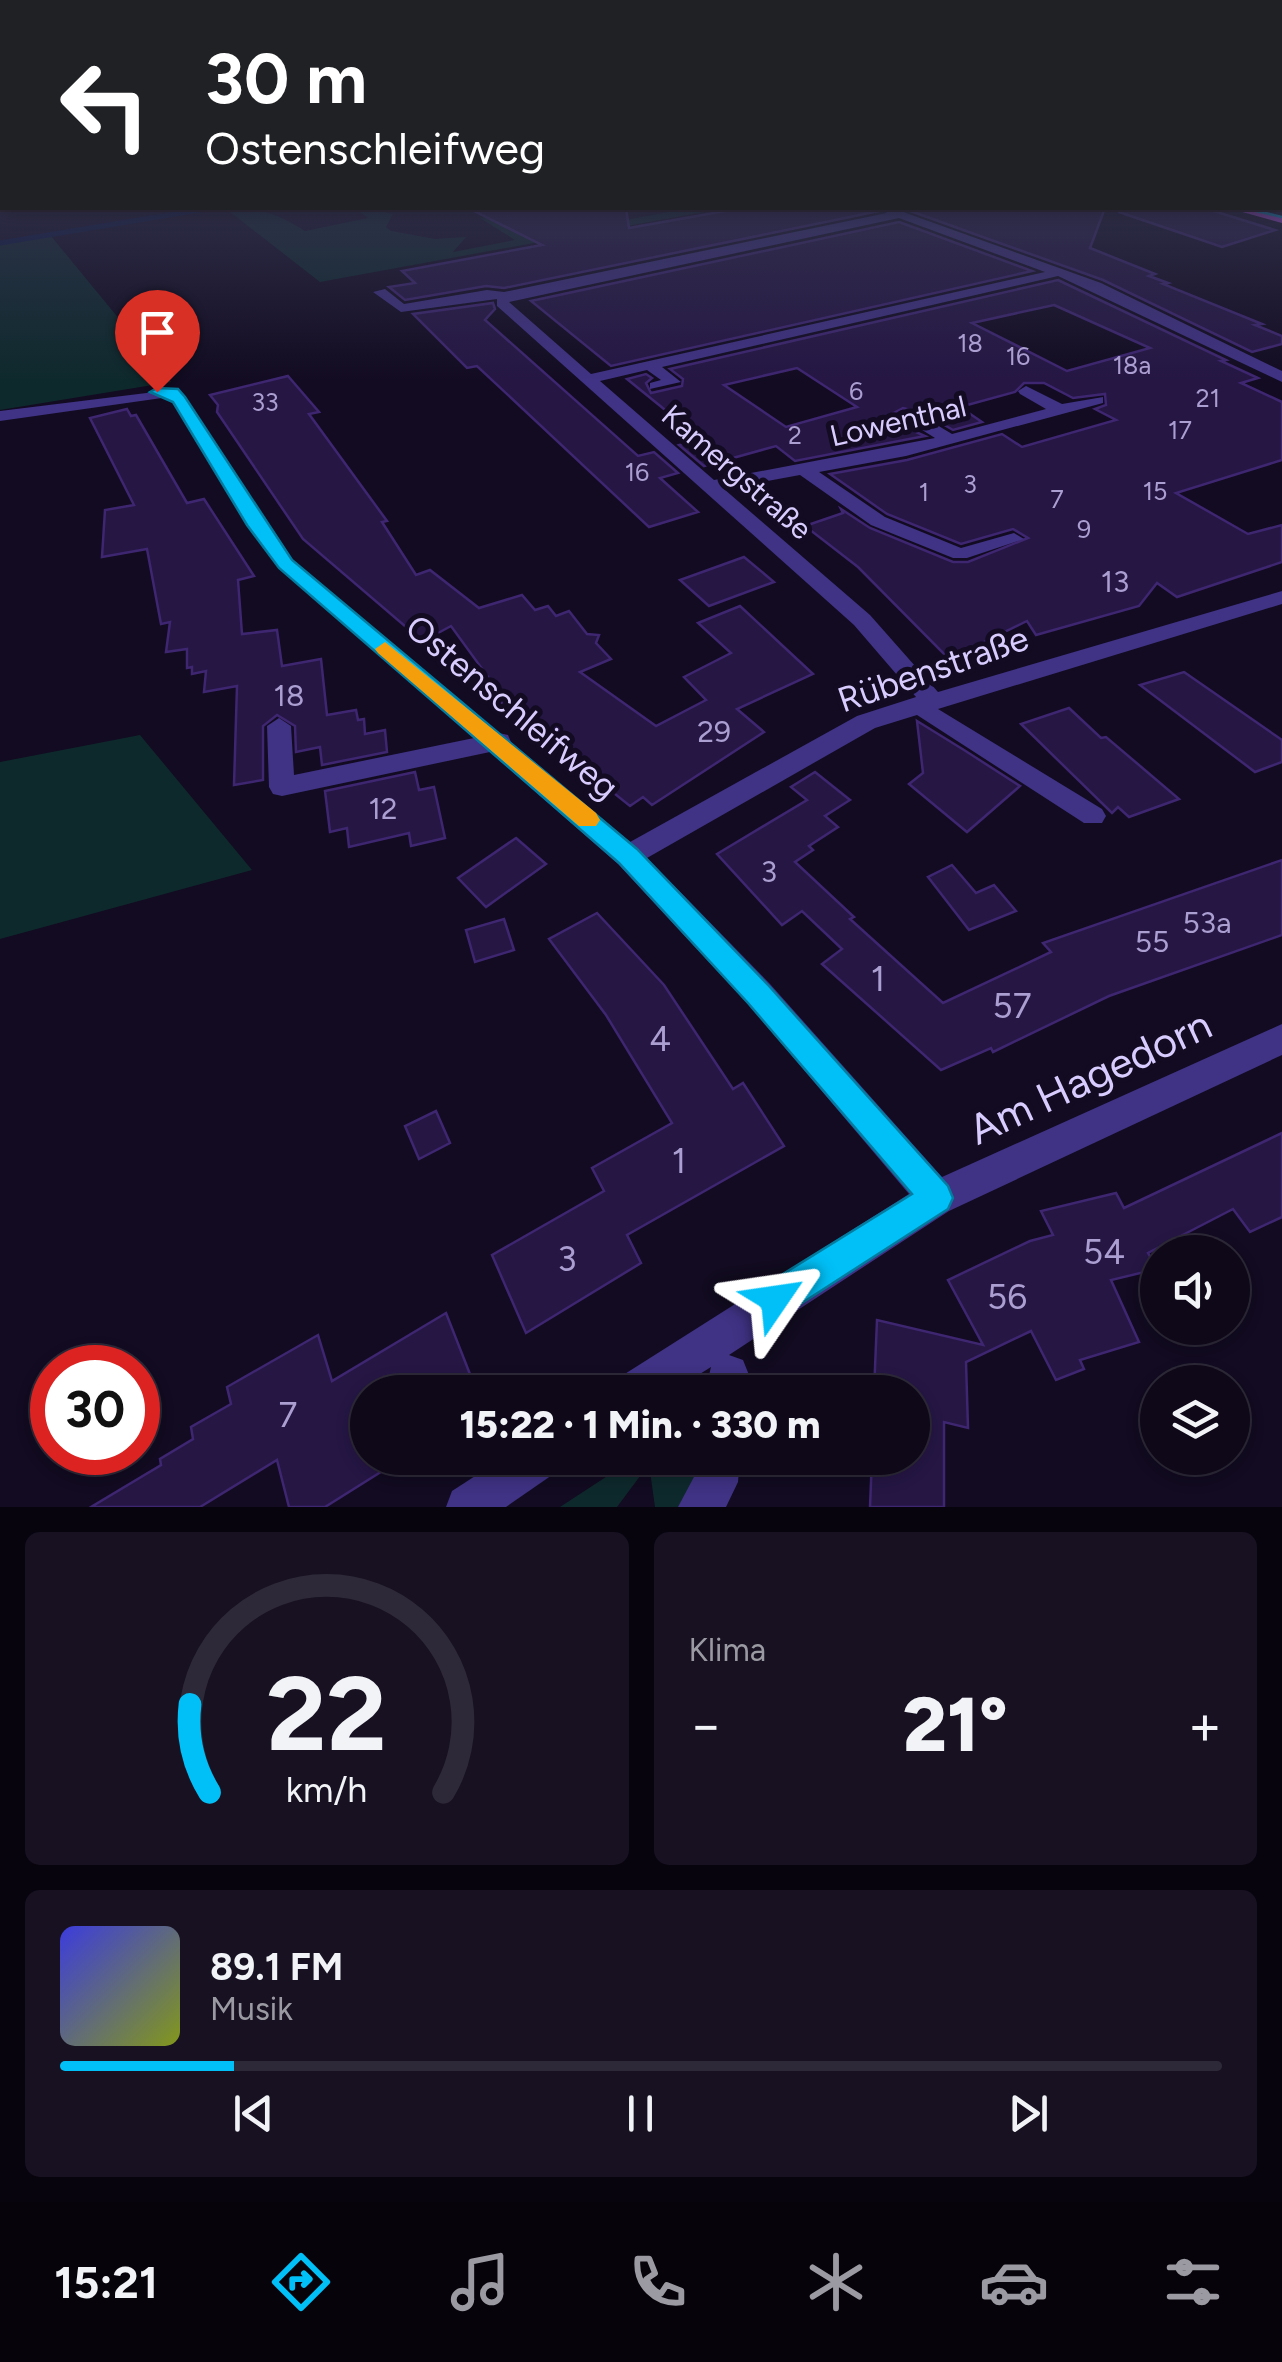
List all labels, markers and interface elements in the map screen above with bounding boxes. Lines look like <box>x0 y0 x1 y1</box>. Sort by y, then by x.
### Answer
text: 30 m <box>205 36 367 121</box>
icon: left <box>40 40 170 170</box>
text: Ostenschleifweg <box>205 121 545 175</box>
pin <box>115 290 200 393</box>
icon: arrive <box>130 305 185 360</box>
house number: 18 <box>957 328 983 358</box>
house number: 16 <box>1006 341 1030 371</box>
house number: 18a <box>1113 350 1151 380</box>
house number: 6 <box>849 376 863 406</box>
house number: 21 <box>1196 383 1220 413</box>
house number: 33 <box>251 387 279 417</box>
street label: Lowenthal <box>826 387 970 455</box>
street label: Kamergstraße <box>654 397 820 547</box>
house number: 17 <box>1168 415 1192 445</box>
house number: 2 <box>788 420 802 450</box>
house number: 16 <box>625 457 649 487</box>
house number: 3 <box>963 469 977 499</box>
house number: 15 <box>1143 476 1167 506</box>
house number: 1 <box>919 477 929 507</box>
house number: 7 <box>1050 484 1064 514</box>
house number: 9 <box>1077 514 1091 544</box>
house number: 13 <box>1101 563 1129 600</box>
street label: Ostenschleifweg <box>397 606 627 808</box>
street label: Rübenstraße <box>832 617 1034 721</box>
house number: 18 <box>274 677 304 714</box>
house number: 29 <box>697 713 731 750</box>
house number: 12 <box>368 790 398 827</box>
house number: 3 <box>761 853 777 890</box>
house number: 53a <box>1183 904 1231 941</box>
house number: 55 <box>1135 923 1169 960</box>
house number: 1 <box>871 958 885 1000</box>
house number: 57 <box>993 985 1031 1027</box>
street label: Am Hagedorn <box>961 999 1219 1155</box>
house number: 4 <box>649 1018 671 1060</box>
house number: 1 <box>672 1140 686 1182</box>
house number: 54 <box>1083 1231 1125 1273</box>
map controls <box>1140 1235 1250 1475</box>
button: sound <box>1140 1235 1250 1345</box>
house number: 3 <box>557 1238 577 1280</box>
position arrow <box>723 1247 827 1351</box>
house number: 56 <box>987 1276 1027 1318</box>
speed limit sign: 30 <box>30 1345 160 1475</box>
button: layers <box>1140 1365 1250 1475</box>
house number: 7 <box>279 1394 297 1436</box>
text: 15:22 · 1 Min. · 330 m <box>459 1402 821 1448</box>
text: Klima <box>689 1631 766 1669</box>
text: 22 <box>267 1651 387 1776</box>
text: 21° <box>903 1680 1008 1770</box>
text: − <box>689 1692 723 1758</box>
text: + <box>1188 1692 1222 1758</box>
text: km/h <box>286 1768 368 1811</box>
text: 89.1 FM <box>210 1944 343 1990</box>
text: Musik <box>210 1990 293 2028</box>
icon: previous <box>226 2086 281 2141</box>
icon: pause <box>613 2086 668 2141</box>
icon: next <box>1001 2086 1056 2141</box>
icon: directions <box>266 2247 336 2317</box>
icon: music <box>445 2247 515 2317</box>
icon: phone <box>623 2247 693 2317</box>
icon: climate <box>801 2247 871 2317</box>
icon: car <box>979 2247 1049 2317</box>
icon: filters <box>1158 2247 1228 2317</box>
text: 15:21 <box>54 2255 158 2309</box>

